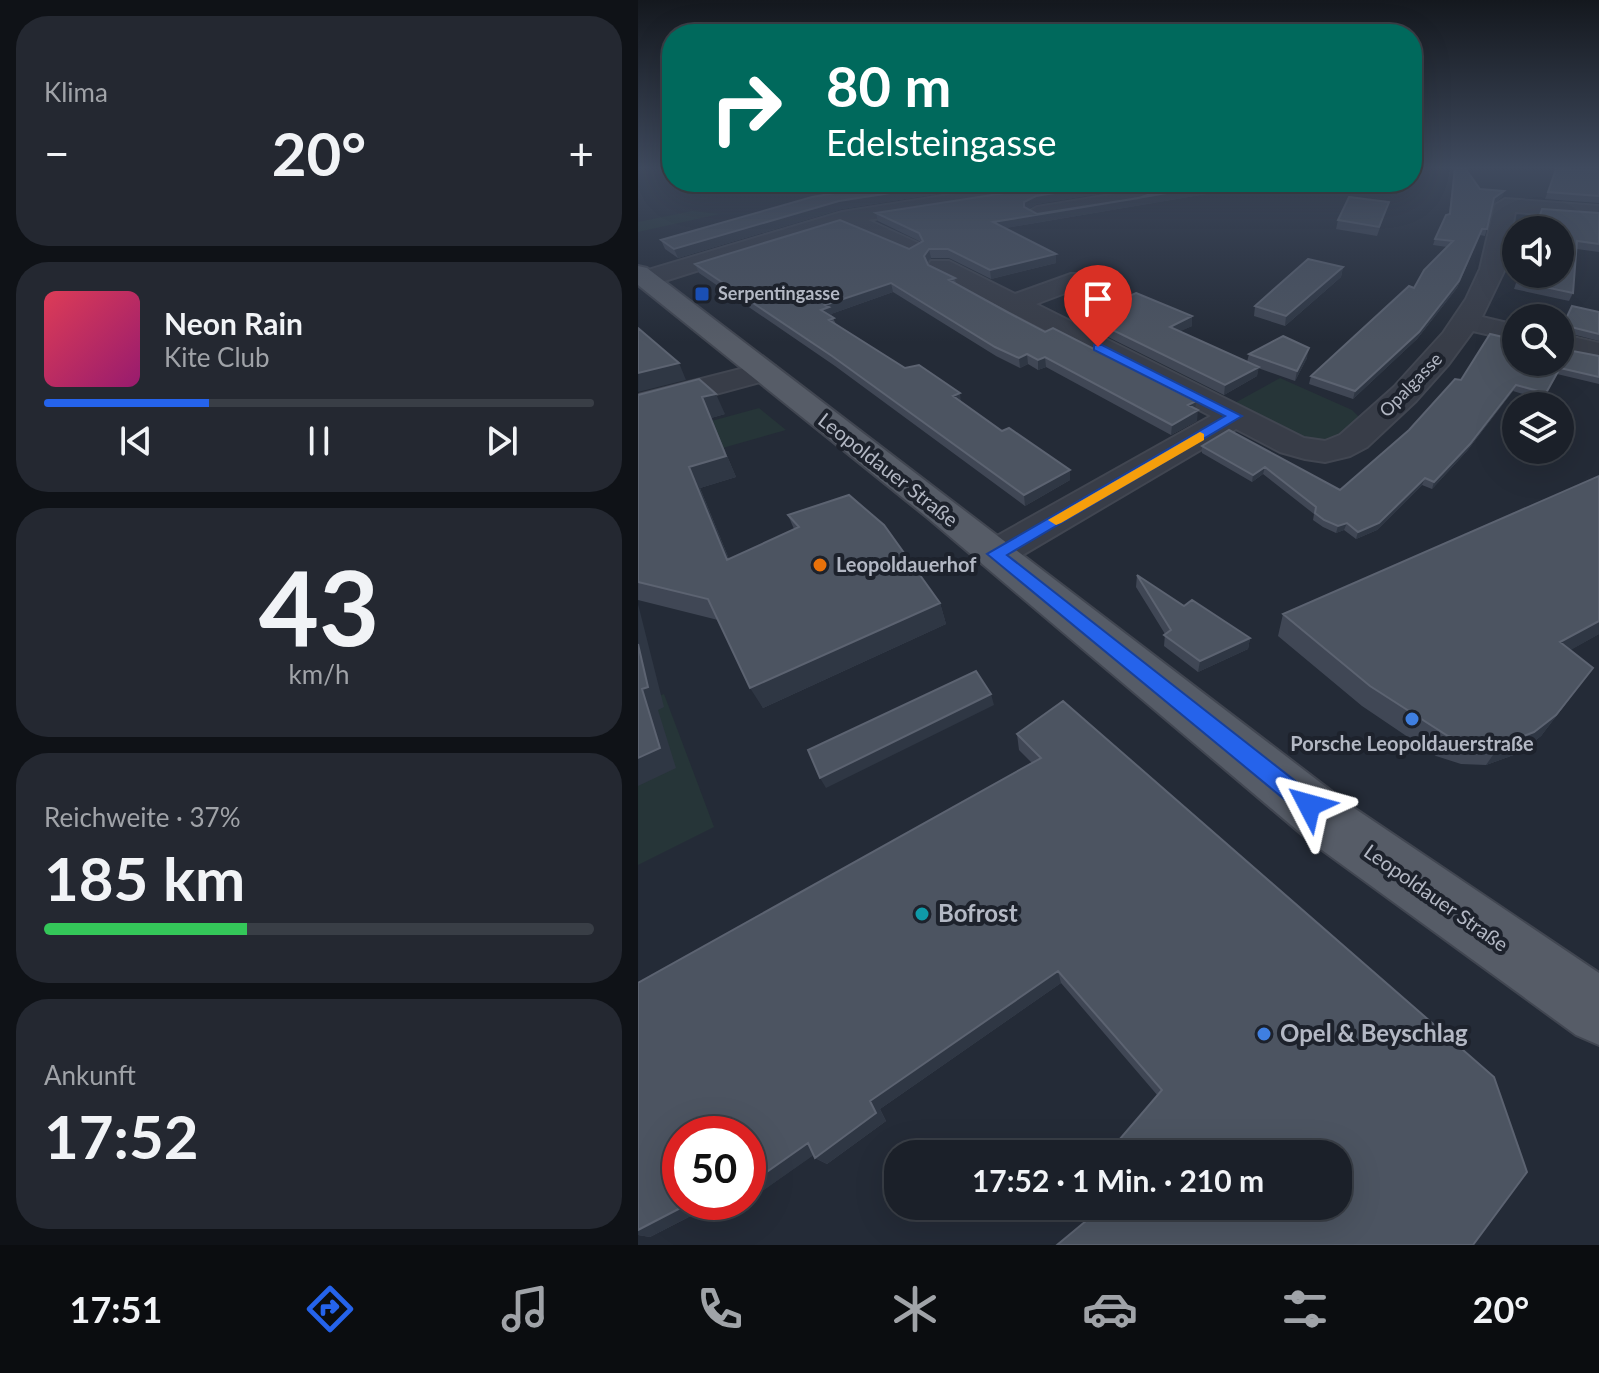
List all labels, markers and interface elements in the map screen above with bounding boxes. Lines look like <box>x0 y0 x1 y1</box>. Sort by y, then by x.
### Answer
text: 80 m <box>826 52 951 119</box>
icon: right <box>694 56 798 160</box>
text: Klima <box>44 76 108 108</box>
text: 20° <box>272 117 366 189</box>
text: Edelsteingasse <box>826 120 1057 164</box>
text: − <box>44 127 70 179</box>
text: + <box>568 127 594 179</box>
map controls <box>1502 216 1574 464</box>
button: sound <box>1502 216 1574 288</box>
pin <box>1064 265 1132 347</box>
icon: arrive <box>1076 277 1120 321</box>
place label: Serpentingasse <box>718 282 840 304</box>
marker: Serpentingasse <box>693 285 711 303</box>
button: search <box>1502 304 1574 376</box>
text: Neon Rain <box>164 305 303 341</box>
text: Kite Club <box>164 341 270 373</box>
street label: Opalgasse <box>1374 348 1446 421</box>
button: layers <box>1502 392 1574 464</box>
street label: Leopoldauer Straße <box>814 407 963 531</box>
icon: previous <box>114 419 158 463</box>
icon: pause <box>297 419 341 463</box>
icon: next <box>480 419 524 463</box>
text: 43 <box>259 543 379 668</box>
place label: Leopoldauerhof <box>836 552 977 576</box>
marker: Leopoldauerhof <box>811 556 829 574</box>
text: km/h <box>289 658 349 690</box>
marker: Porsche Leopoldauerstraße <box>1403 710 1421 728</box>
place label: Porsche Leopoldauerstraße <box>1290 731 1534 755</box>
position arrow <box>1267 763 1351 847</box>
text: Reichweite · 37% <box>44 801 241 833</box>
street label: Leopoldauer Straße <box>1360 838 1513 956</box>
text: 185 km <box>44 842 245 914</box>
place label: Bofrost <box>938 898 1018 927</box>
marker: Bofrost <box>913 905 931 923</box>
place label: Opel & Beyschlag <box>1280 1018 1468 1047</box>
marker: Opel & Beyschlag <box>1255 1025 1273 1043</box>
text: Ankunft <box>44 1059 136 1091</box>
text: 17:52 <box>44 1100 199 1172</box>
speed limit sign: 50 <box>662 1116 766 1220</box>
text: 17:52 · 1 Min. · 210 m <box>972 1162 1264 1198</box>
icon: directions <box>302 1281 358 1337</box>
icon: music <box>497 1281 553 1337</box>
icon: phone <box>692 1281 748 1337</box>
icon: climate <box>887 1281 943 1337</box>
icon: car <box>1082 1281 1138 1337</box>
icon: filters <box>1277 1281 1333 1337</box>
text: 17:51 <box>70 1287 162 1331</box>
text: 20° <box>1473 1287 1529 1331</box>

